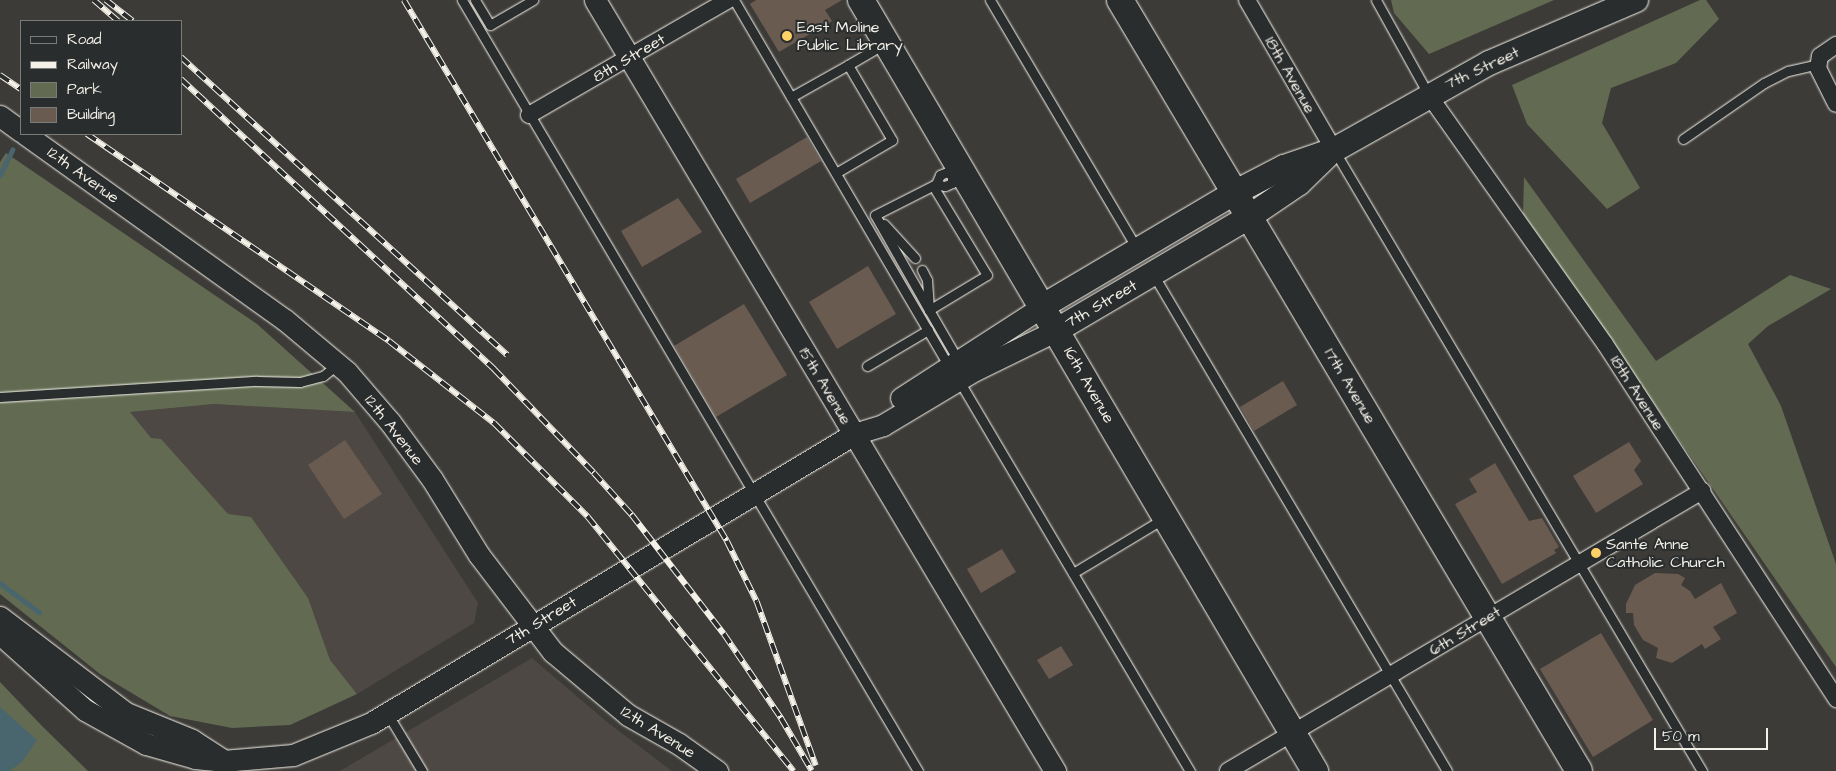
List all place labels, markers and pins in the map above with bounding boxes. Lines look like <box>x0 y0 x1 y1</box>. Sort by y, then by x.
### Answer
place label: East Moline Public Library <box>797 17 903 55</box>
marker: East Moline Public Library <box>781 30 793 42</box>
place label: Sante Anne Catholic Church <box>1606 534 1725 572</box>
marker: Sante Anne Catholic Church <box>1590 547 1602 559</box>

